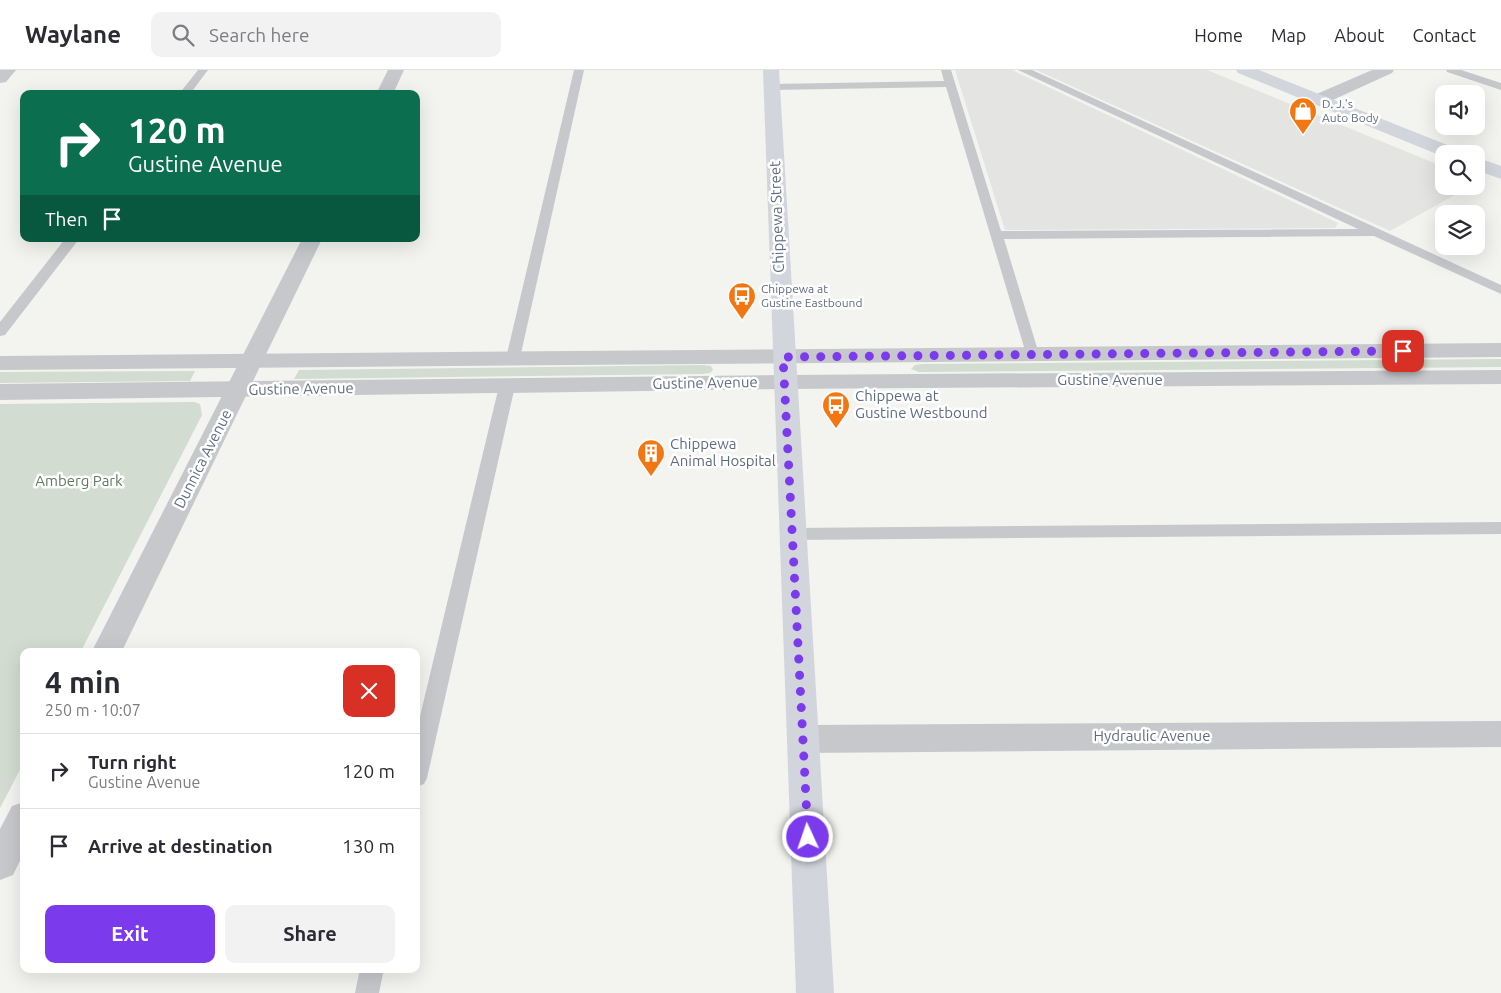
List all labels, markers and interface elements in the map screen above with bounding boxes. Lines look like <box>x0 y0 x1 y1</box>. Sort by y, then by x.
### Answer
search box <box>151 12 501 57</box>
text: Waylane <box>25 21 121 48</box>
icon: search <box>169 21 197 49</box>
text: Search here <box>209 24 309 46</box>
text: Home <box>1194 25 1243 45</box>
text: Map <box>1271 25 1306 45</box>
text: About <box>1334 25 1384 45</box>
text: Contact <box>1412 25 1476 45</box>
map controls <box>1435 85 1485 255</box>
button: sound <box>1435 85 1485 135</box>
shop icon: D. J.'s Auto Body <box>1288 96 1318 135</box>
place label: D. J.'s Auto Body <box>1322 97 1379 124</box>
icon: right <box>45 110 110 175</box>
text: 120 m <box>128 110 226 150</box>
button: search <box>1435 145 1485 195</box>
text: Gustine Avenue <box>128 151 283 176</box>
street label: Chippewa Street <box>766 161 787 273</box>
icon: arrive <box>98 205 126 233</box>
button: layers <box>1435 205 1485 255</box>
text: Then <box>45 208 88 230</box>
bus stop icon: Chippewa at Gustine Eastbound <box>727 281 757 320</box>
place label: Chippewa at Gustine Eastbound <box>761 282 862 309</box>
pin <box>1382 330 1424 372</box>
icon: arrive <box>1389 337 1417 365</box>
street label: Gustine Avenue <box>1057 371 1163 388</box>
street label: Gustine Avenue <box>652 373 758 392</box>
street label: Gustine Avenue <box>248 379 354 398</box>
place label: Chippewa at Gustine Westbound <box>855 387 988 421</box>
bus stop icon: Chippewa at Gustine Westbound <box>821 390 851 429</box>
street label: Dunnica Avenue <box>170 407 235 511</box>
place label: Chippewa Animal Hospital <box>670 435 776 469</box>
building icon: Chippewa Animal Hospital <box>636 438 666 477</box>
park label: Amberg Park <box>35 472 123 489</box>
text: 4 min <box>45 665 121 699</box>
button: close <box>343 665 395 717</box>
text: 250 m · 10:07 <box>45 701 141 719</box>
street label: Hydraulic Avenue <box>1094 727 1210 744</box>
text: Turn right <box>88 751 176 773</box>
icon: right <box>45 757 73 785</box>
text: 120 m <box>342 760 395 782</box>
text: Gustine Avenue <box>88 773 200 791</box>
position arrow <box>781 810 833 862</box>
icon: arrive <box>45 832 73 860</box>
text: Arrive at destination <box>88 835 273 857</box>
text: 130 m <box>342 835 395 857</box>
button: Exit <box>45 905 215 963</box>
button: Share <box>225 905 395 963</box>

